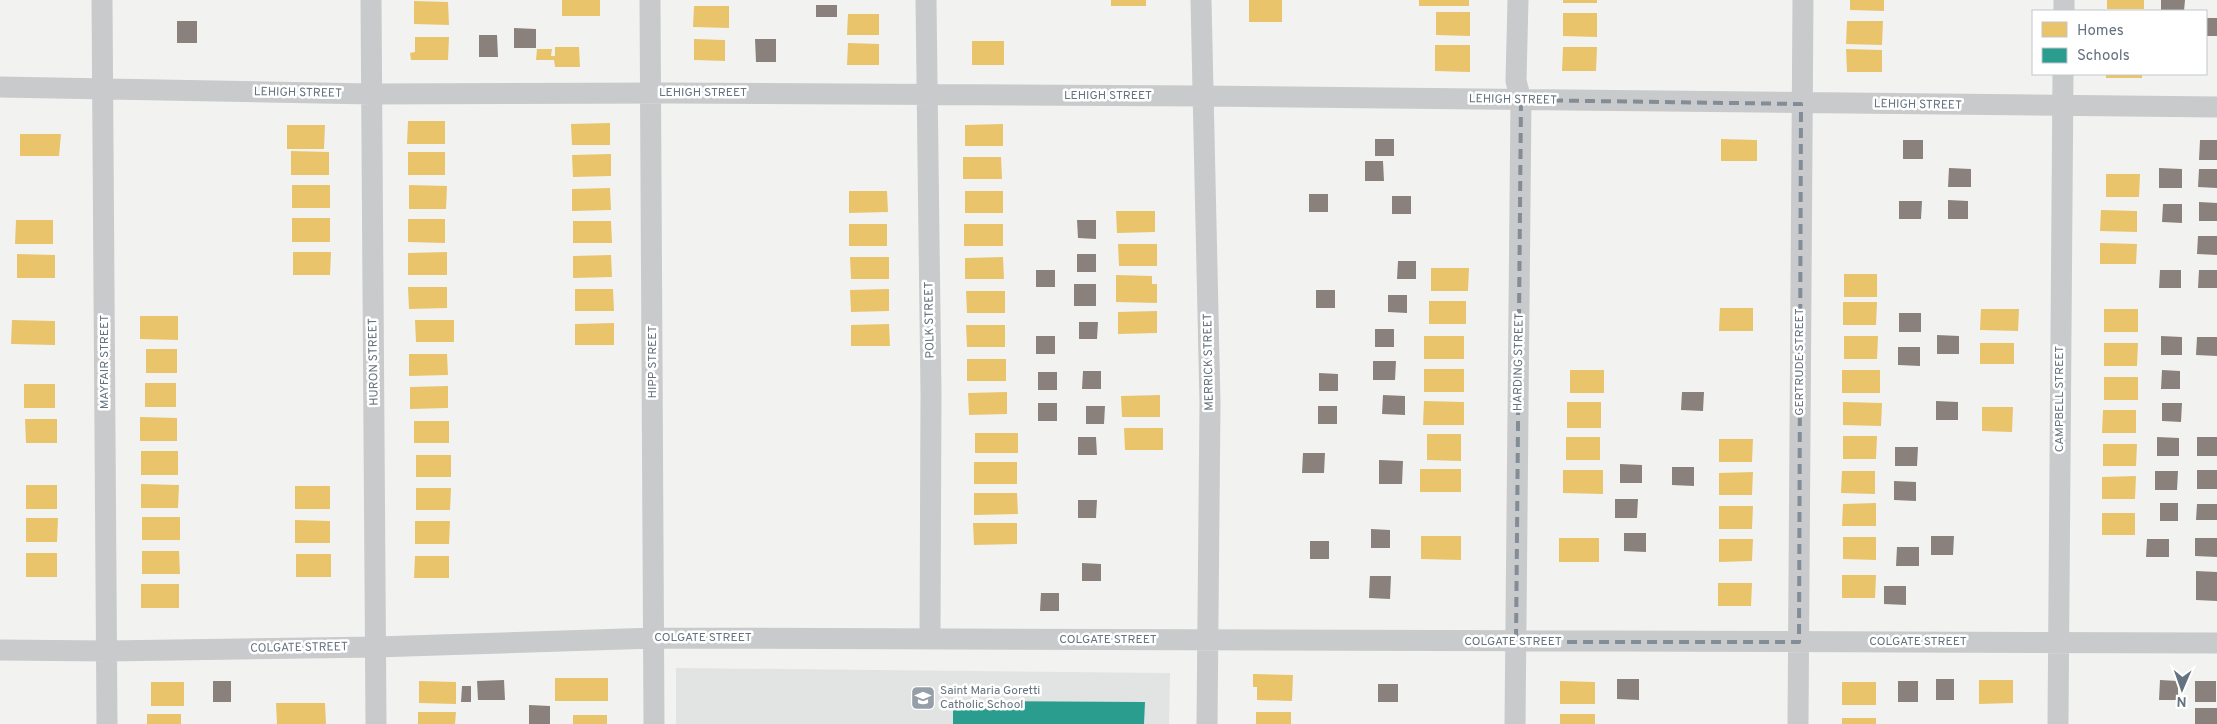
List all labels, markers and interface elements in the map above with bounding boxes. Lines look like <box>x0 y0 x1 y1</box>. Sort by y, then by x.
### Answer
legend <box>2032 10 2207 75</box>
text: Homes <box>2077 22 2124 41</box>
text: Schools <box>2077 47 2130 66</box>
street label: LEHIGH STREET <box>254 84 342 102</box>
street label: LEHIGH STREET <box>659 85 747 101</box>
street label: LEHIGH STREET <box>1064 88 1152 104</box>
street label: LEHIGH STREET <box>1469 91 1557 109</box>
street label: LEHIGH STREET <box>1874 96 1962 114</box>
street label: POLK STREET <box>921 281 939 359</box>
street label: GERTRUDE STREET <box>1792 308 1808 416</box>
street label: MERRICK STREET <box>1200 313 1218 411</box>
street label: HARDING STREET <box>1510 313 1528 411</box>
street label: MAYFAIR STREET <box>97 315 113 409</box>
street label: HURON STREET <box>365 318 383 406</box>
street label: HIPP STREET <box>645 326 661 398</box>
street label: CAMPBELL STREET <box>2052 346 2068 452</box>
street label: COLGATE STREET <box>654 630 752 646</box>
street label: COLGATE STREET <box>1059 632 1157 648</box>
street label: COLGATE STREET <box>1464 634 1562 650</box>
street label: COLGATE STREET <box>1869 634 1967 650</box>
street label: COLGATE STREET <box>250 639 348 657</box>
north arrow <box>2157 664 2207 714</box>
place label: Saint Maria Goretti Catholic School <box>940 683 1040 713</box>
school or university icon: Saint Maria Goretti Catholic School <box>910 685 936 711</box>
text: N <box>2176 692 2187 709</box>

